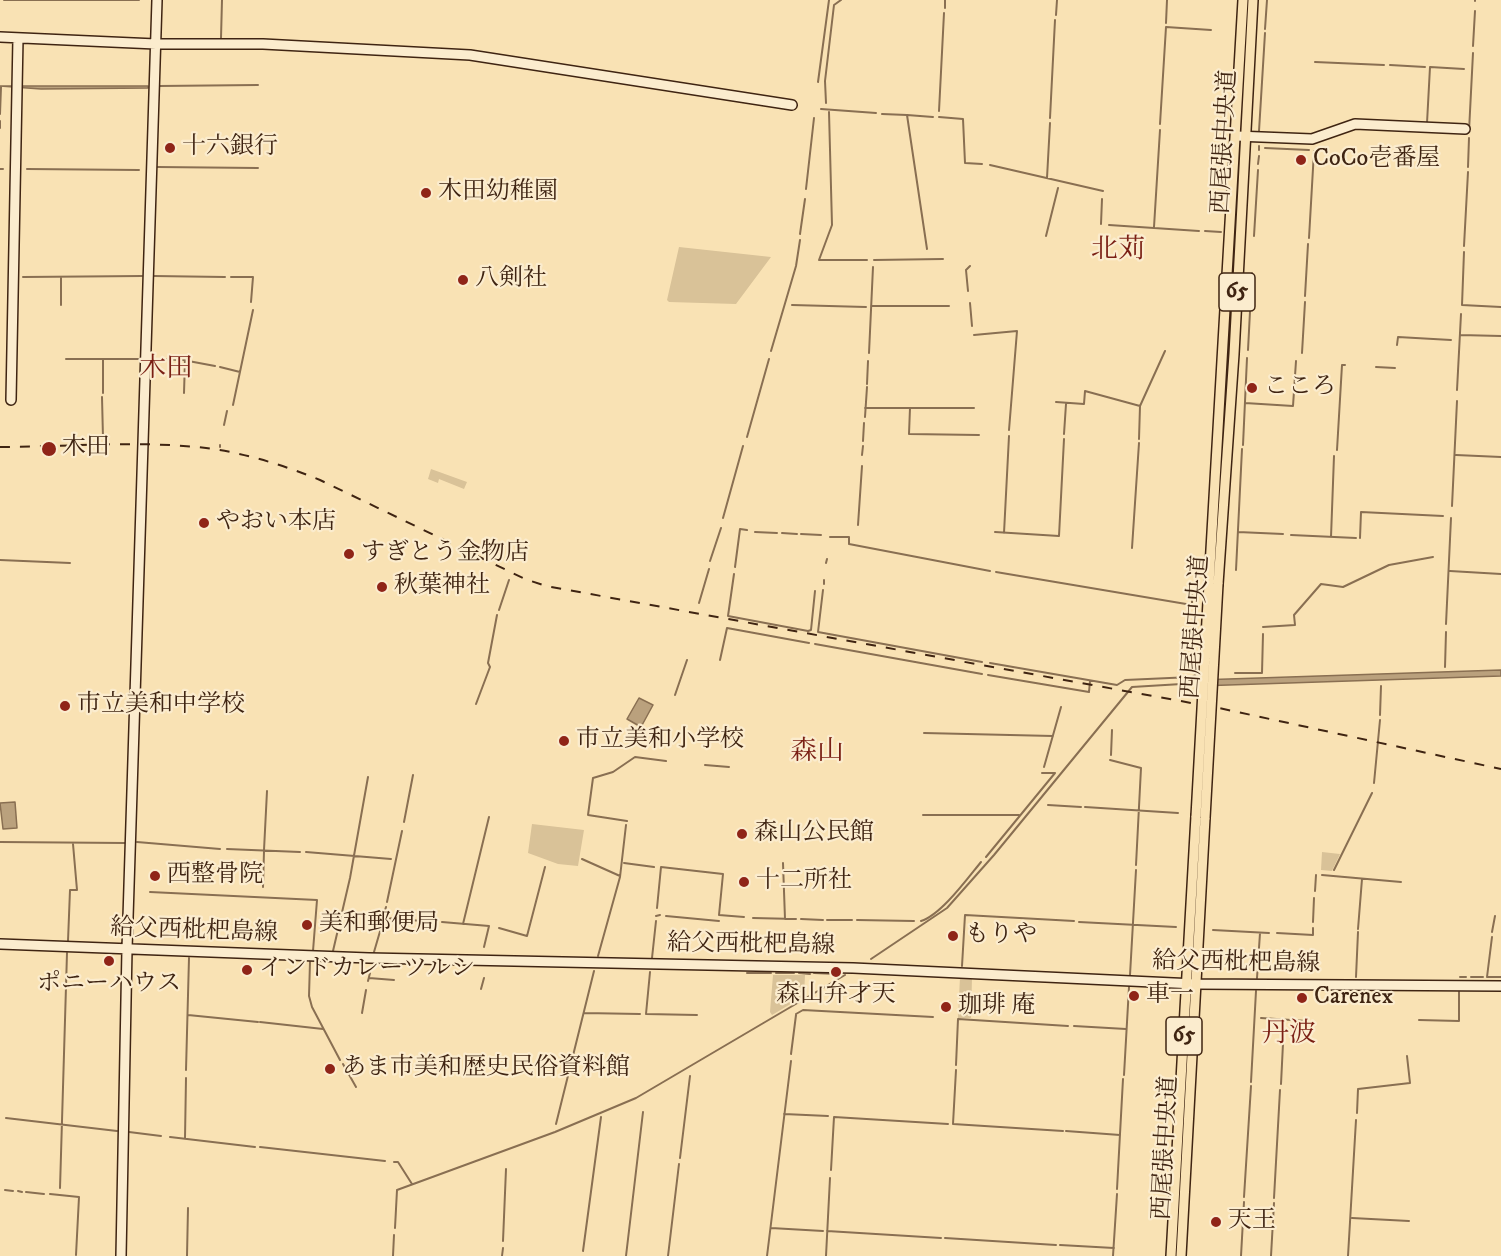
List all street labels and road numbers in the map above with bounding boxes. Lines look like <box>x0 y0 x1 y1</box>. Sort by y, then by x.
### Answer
street label: 西尾張中央道 <box>1208 69 1244 215</box>
road number: 65 <box>1219 273 1255 311</box>
street label: 西尾張中央道 <box>1178 554 1216 700</box>
street label: 給父西枇杷島線 <box>110 915 278 949</box>
street label: 給父西枇杷島線 <box>667 930 835 962</box>
street label: 給父西枇杷島線 <box>1152 948 1320 980</box>
road number: 65 <box>1166 1017 1202 1055</box>
street label: 西尾張中央道 <box>1149 1075 1185 1221</box>

